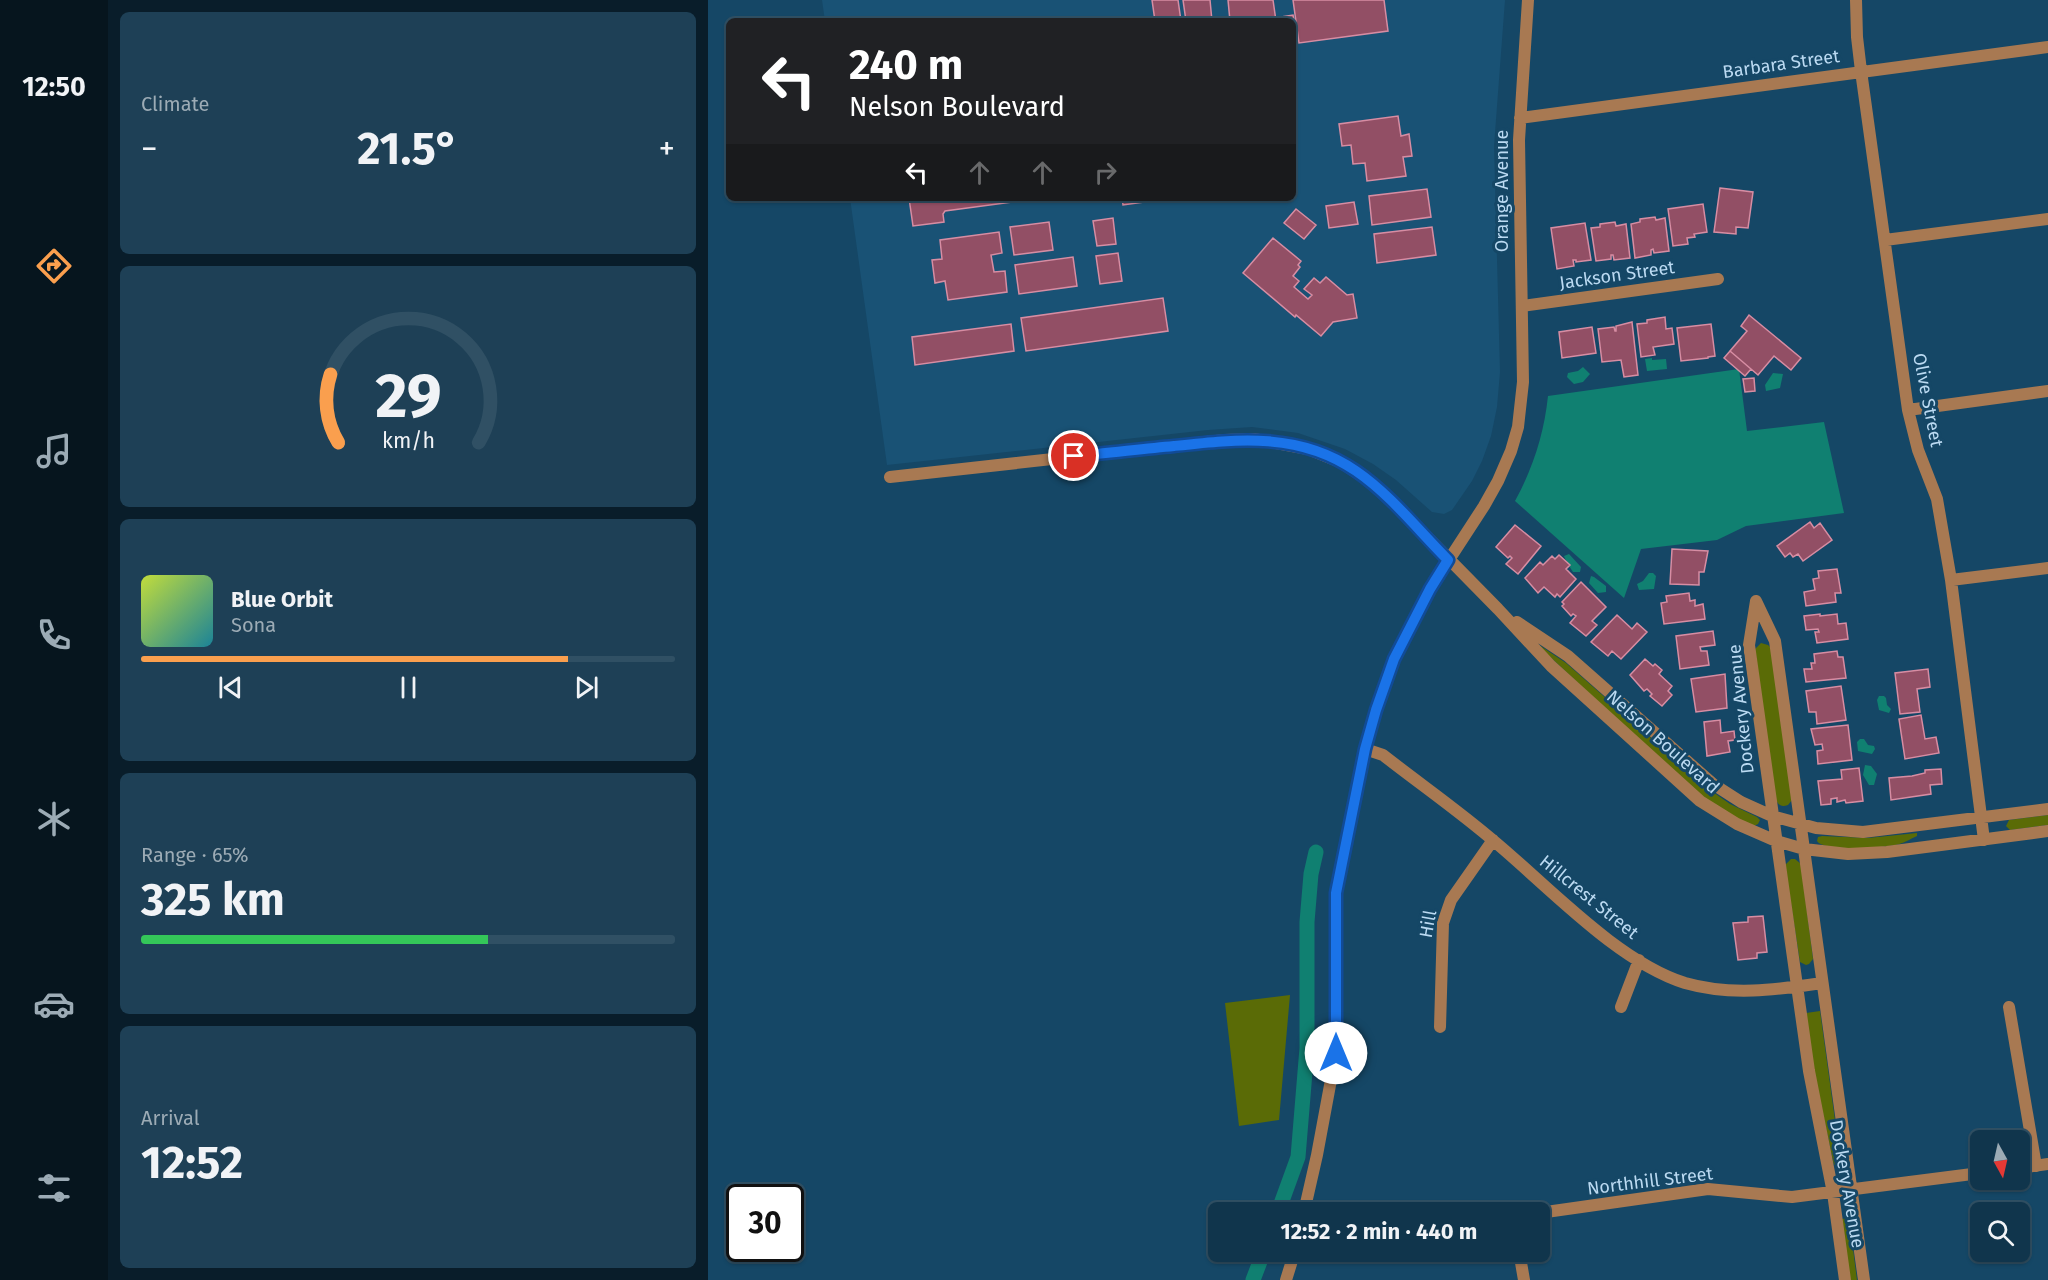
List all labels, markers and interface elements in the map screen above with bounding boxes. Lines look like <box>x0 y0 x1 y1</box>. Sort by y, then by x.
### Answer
text: 240 m <box>849 40 963 90</box>
icon: left <box>750 42 828 120</box>
street label: Barbara Street <box>1721 45 1841 83</box>
text: 12:50 <box>22 71 86 103</box>
text: Nelson Boulevard <box>849 91 1065 123</box>
text: Climate <box>141 92 209 116</box>
text: 21.5° <box>357 122 459 176</box>
text: − <box>141 129 158 169</box>
text: + <box>659 129 675 169</box>
street label: Orange Avenue <box>1491 130 1513 252</box>
icon: left <box>900 156 933 189</box>
icon: ahead <box>963 156 996 189</box>
icon: ahead <box>1026 156 1059 189</box>
icon: right <box>1089 156 1122 189</box>
icon: directions <box>33 245 75 287</box>
street label: Jackson Street <box>1558 256 1676 294</box>
street label: Olive Street <box>1908 351 1948 449</box>
text: 29 <box>375 360 441 435</box>
text: km/h <box>381 429 435 455</box>
icon: music <box>33 430 75 472</box>
pin <box>1048 430 1099 481</box>
icon: arrive <box>1057 439 1090 472</box>
text: Blue Orbit <box>231 586 333 613</box>
text: Sona <box>231 613 276 637</box>
icon: phone <box>33 614 75 656</box>
street label: Dockery Avenue <box>1723 643 1759 775</box>
icon: previous <box>214 671 247 704</box>
icon: pause <box>392 671 425 704</box>
icon: next <box>570 671 603 704</box>
street label: Nelson Boulevard <box>1602 686 1724 798</box>
icon: climate <box>33 798 75 840</box>
text: Range · 65% <box>141 843 249 867</box>
street label: Hillcrest Street <box>1535 850 1643 944</box>
text: 325 km <box>141 873 285 927</box>
street label: Hill <box>1415 908 1441 940</box>
icon: car <box>33 983 75 1025</box>
position arrow <box>1304 1021 1368 1085</box>
text: Arrival <box>141 1106 200 1130</box>
street label: Dockery Avenue <box>1825 1118 1869 1250</box>
north arrow <box>1970 1130 2030 1190</box>
map controls <box>1970 1130 2030 1262</box>
text: 12:52 <box>141 1136 243 1190</box>
street label: Northhill Street <box>1586 1162 1715 1200</box>
icon: filters <box>33 1167 75 1209</box>
speed limit sign: 30 <box>726 1184 804 1262</box>
button: search <box>1970 1202 2030 1262</box>
text: 12:52 · 2 min · 440 m <box>1281 1218 1477 1245</box>

